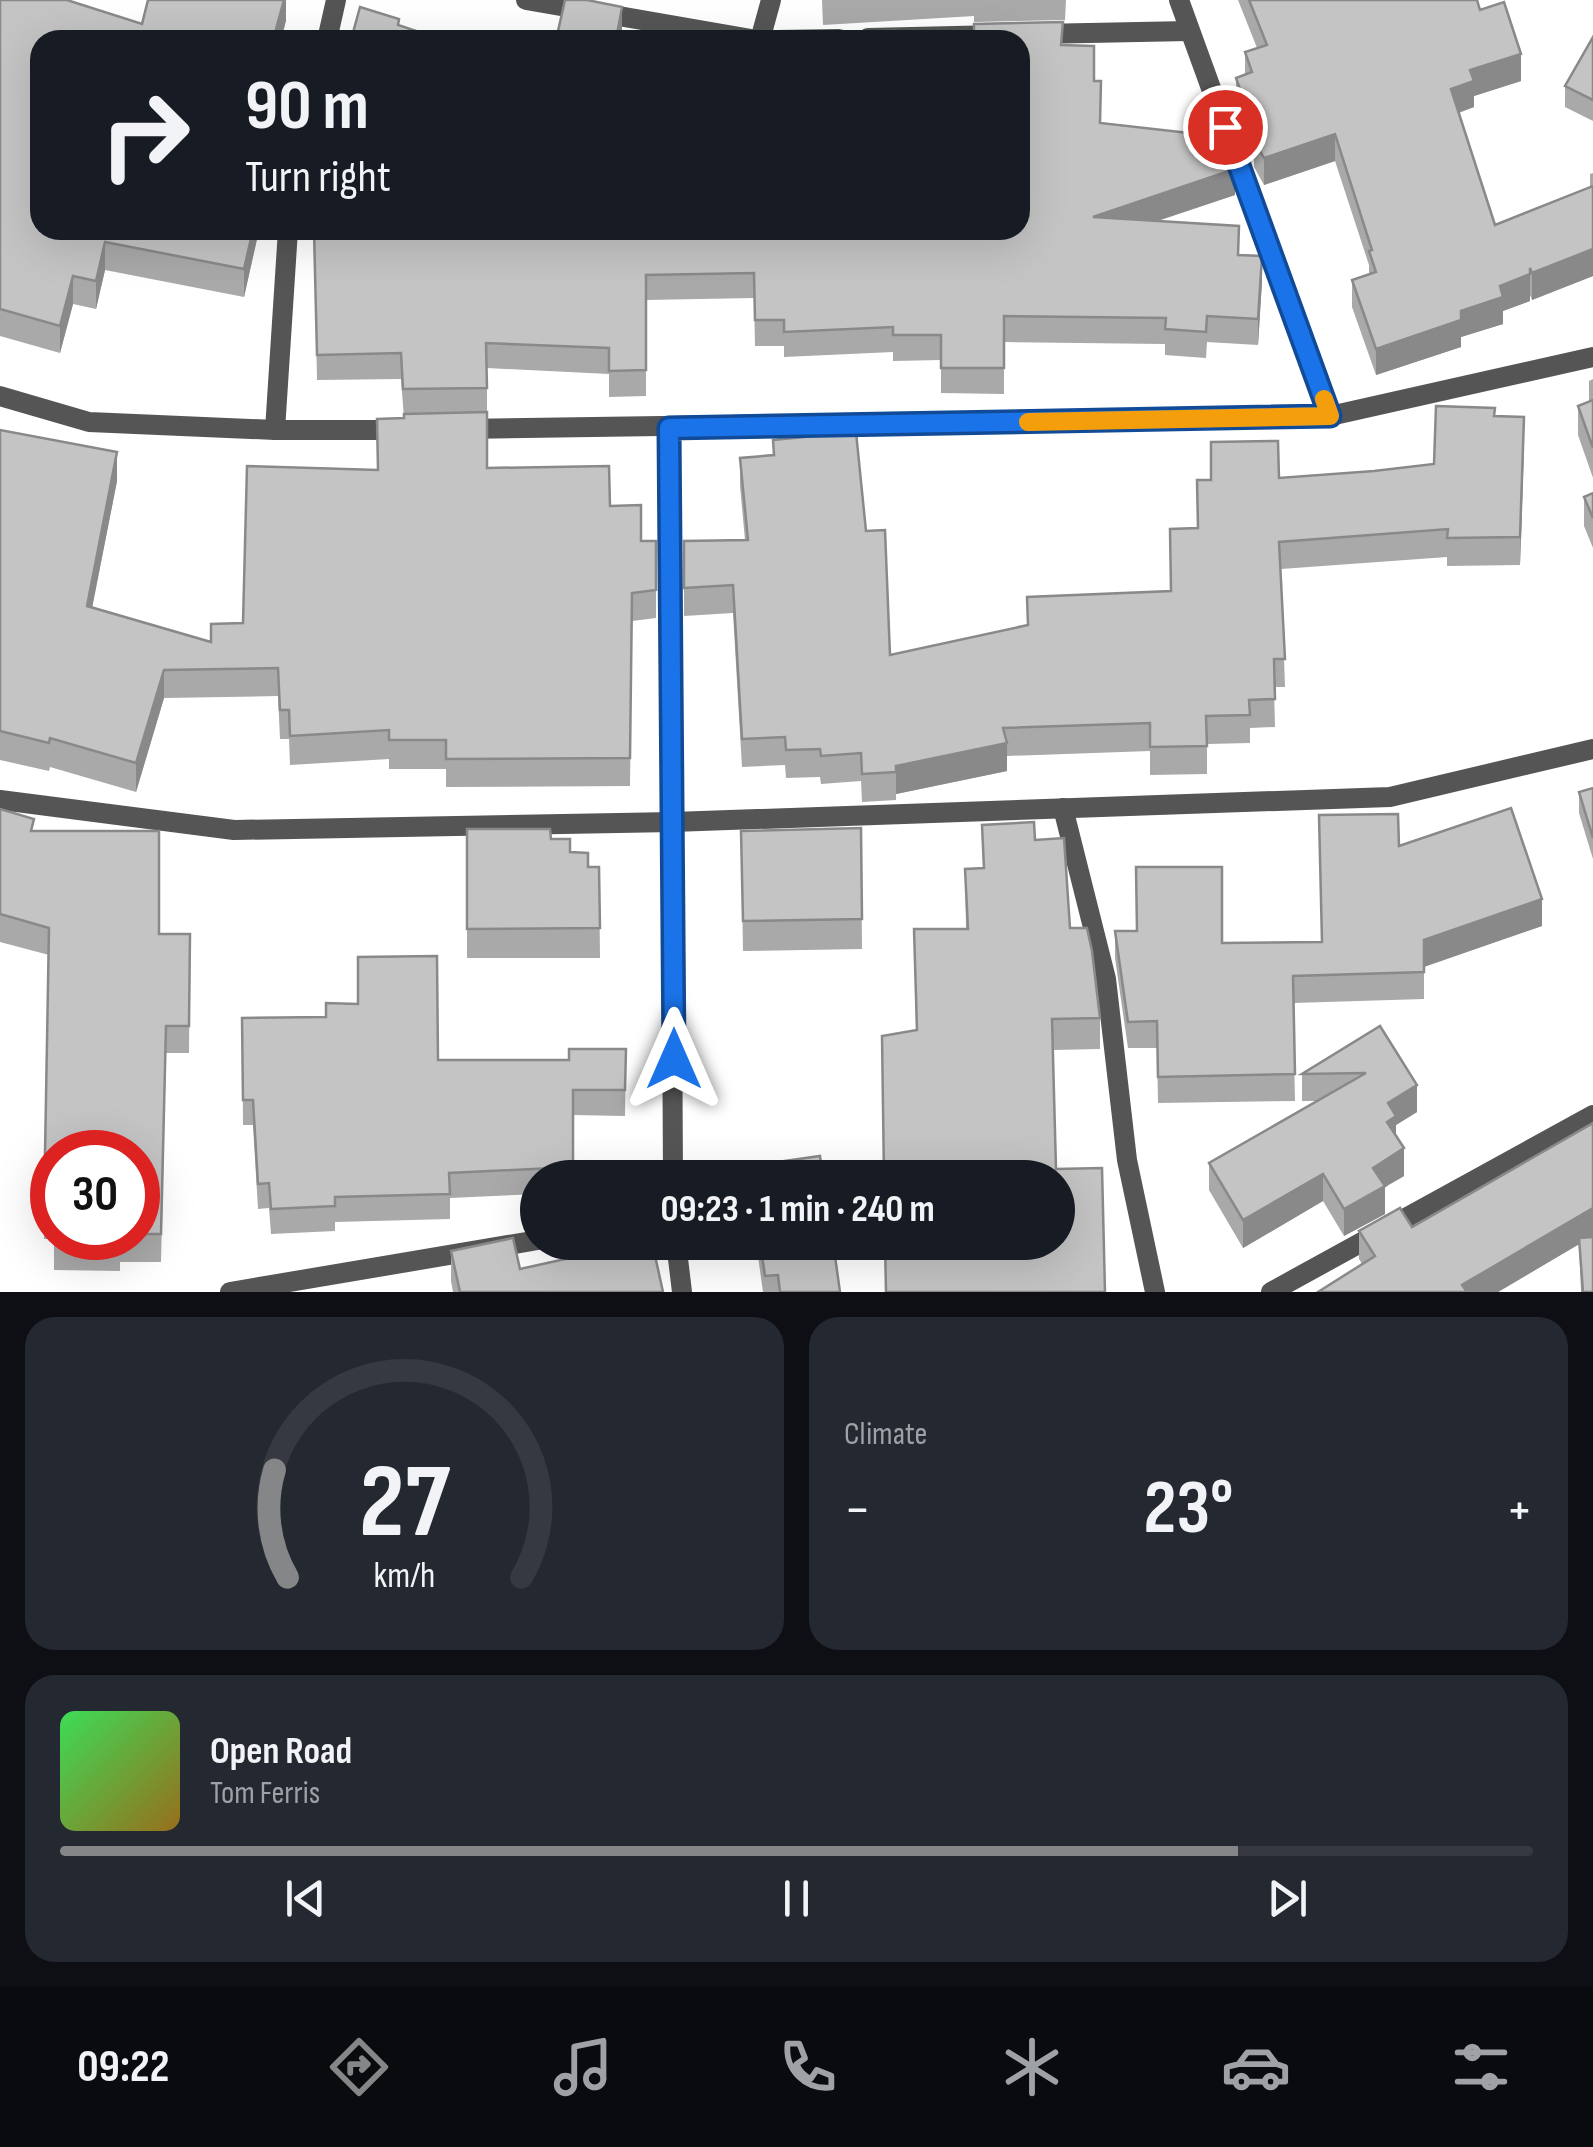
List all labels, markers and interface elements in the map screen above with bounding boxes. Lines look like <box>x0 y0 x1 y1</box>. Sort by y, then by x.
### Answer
text: 90 m <box>245 65 369 149</box>
icon: right <box>80 70 210 200</box>
pin <box>1183 85 1268 170</box>
icon: arrive <box>1198 100 1253 155</box>
text: Turn right <box>245 150 391 205</box>
position arrow <box>622 1007 726 1111</box>
speed limit sign: 30 <box>30 1130 160 1260</box>
text: 09:23 · 1 min · 240 m <box>660 1187 935 1232</box>
text: Climate <box>844 1415 927 1454</box>
text: 27 <box>359 1441 451 1566</box>
text: 23° <box>1143 1464 1234 1555</box>
text: − <box>844 1477 871 1544</box>
text: + <box>1506 1477 1533 1544</box>
text: km/h <box>374 1555 435 1598</box>
text: Open Road <box>210 1729 352 1774</box>
text: Tom Ferris <box>210 1774 320 1813</box>
icon: previous <box>278 1871 333 1926</box>
icon: pause <box>769 1871 824 1926</box>
icon: next <box>1260 1871 1315 1926</box>
icon: directions <box>324 2032 394 2102</box>
icon: music <box>548 2032 618 2102</box>
icon: phone <box>773 2032 843 2102</box>
icon: climate <box>997 2032 1067 2102</box>
icon: car <box>1221 2032 1291 2102</box>
icon: filters <box>1446 2032 1516 2102</box>
text: 09:22 <box>77 2040 169 2095</box>

